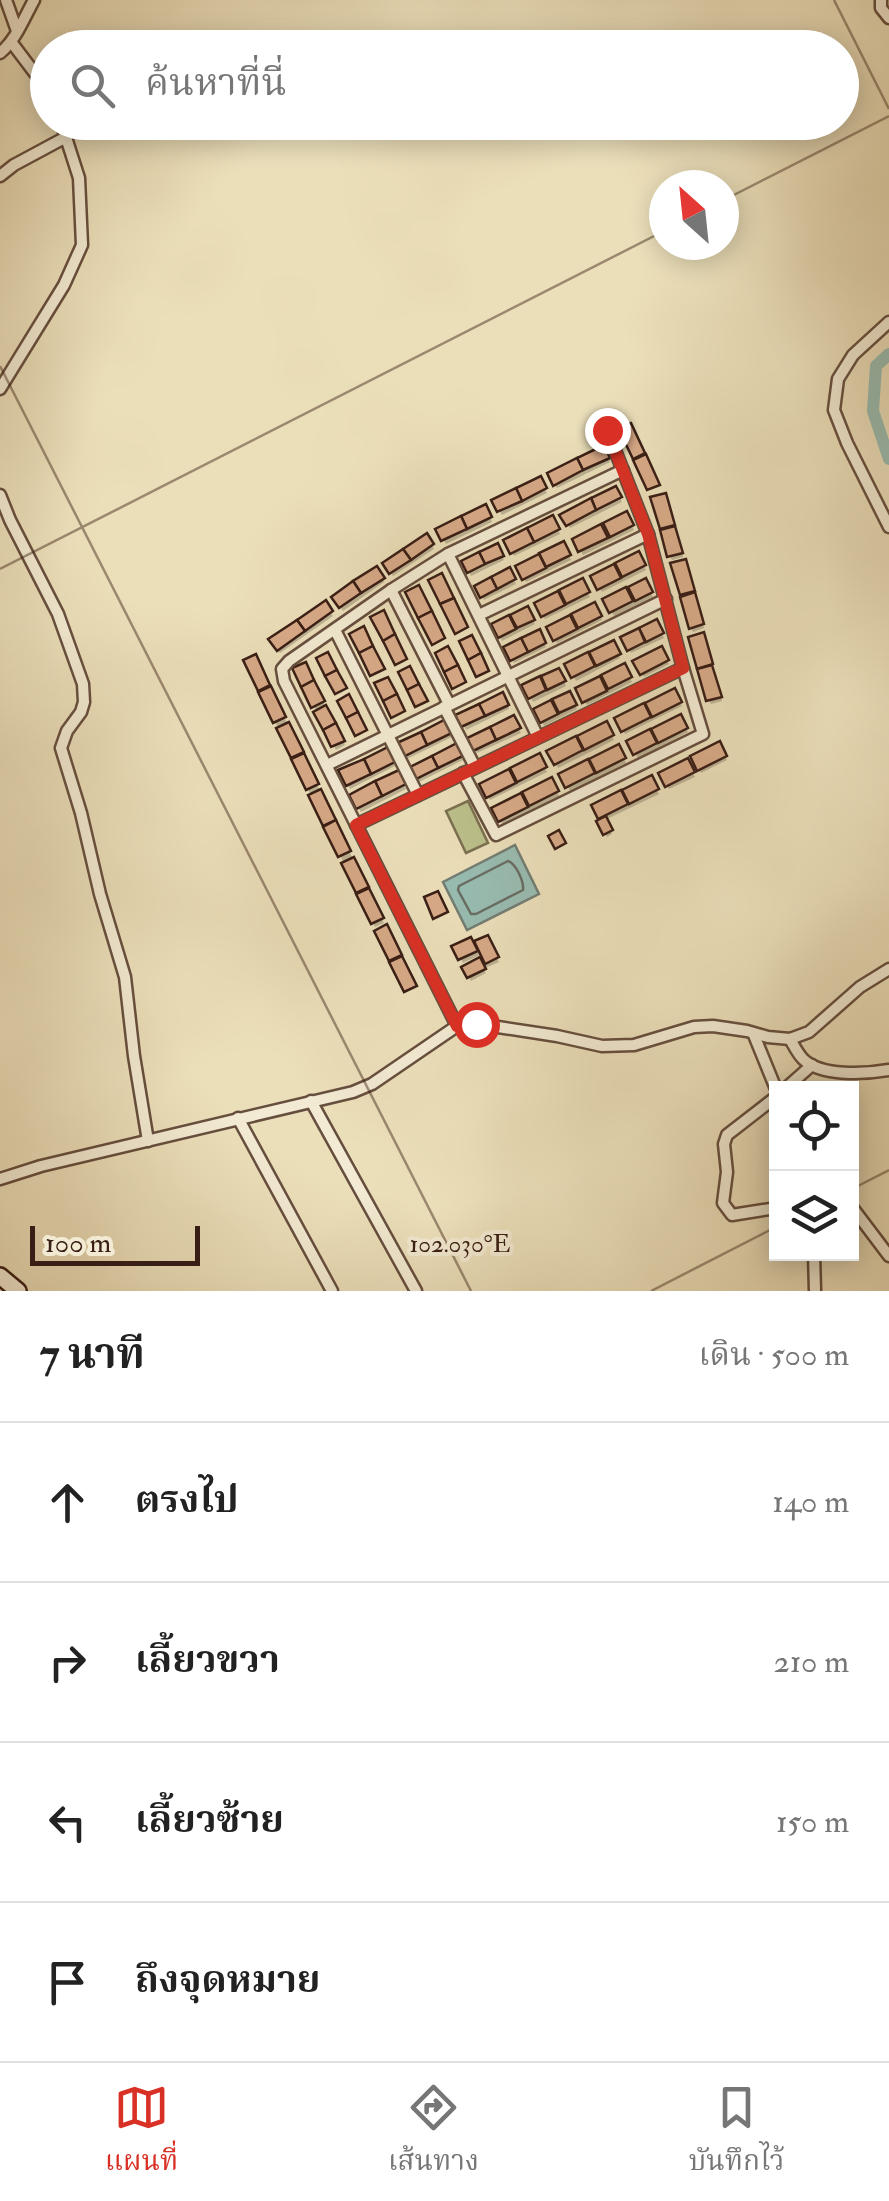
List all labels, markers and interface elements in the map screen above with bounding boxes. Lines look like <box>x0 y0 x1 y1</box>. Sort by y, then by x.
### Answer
search box <box>30 30 859 140</box>
icon: search <box>65 58 120 113</box>
text: ค้นหาที่นี่ <box>145 59 286 107</box>
north arrow <box>649 170 739 260</box>
route end <box>585 408 631 454</box>
route start <box>454 1002 500 1048</box>
map controls <box>769 1081 859 1261</box>
button: locate <box>769 1081 859 1171</box>
button: layers <box>769 1171 859 1261</box>
scale bar <box>30 1221 200 1266</box>
text: 100 m <box>45 1226 111 1261</box>
text: 102.030°E <box>409 1229 511 1260</box>
text: 7 นาที <box>40 1329 145 1381</box>
text: เดิน · 500 m <box>699 1335 849 1375</box>
icon: ahead <box>40 1475 95 1530</box>
text: ตรงไป <box>135 1476 239 1524</box>
text: 140 m <box>772 1482 849 1522</box>
icon: right <box>40 1635 95 1690</box>
text: เลี้ยวขวา <box>135 1636 280 1684</box>
text: 210 m <box>774 1642 849 1682</box>
icon: left <box>40 1795 95 1850</box>
text: เลี้ยวซ้าย <box>135 1796 284 1844</box>
text: 150 m <box>776 1802 849 1842</box>
icon: arrive <box>40 1955 95 2010</box>
text: ถึงจุดหมาย <box>135 1956 320 2004</box>
tab: แผนที่ <box>105 2080 178 2185</box>
tab: เส้นทาง <box>388 2080 479 2185</box>
tab: บันทึกไว้ <box>689 2080 784 2185</box>

